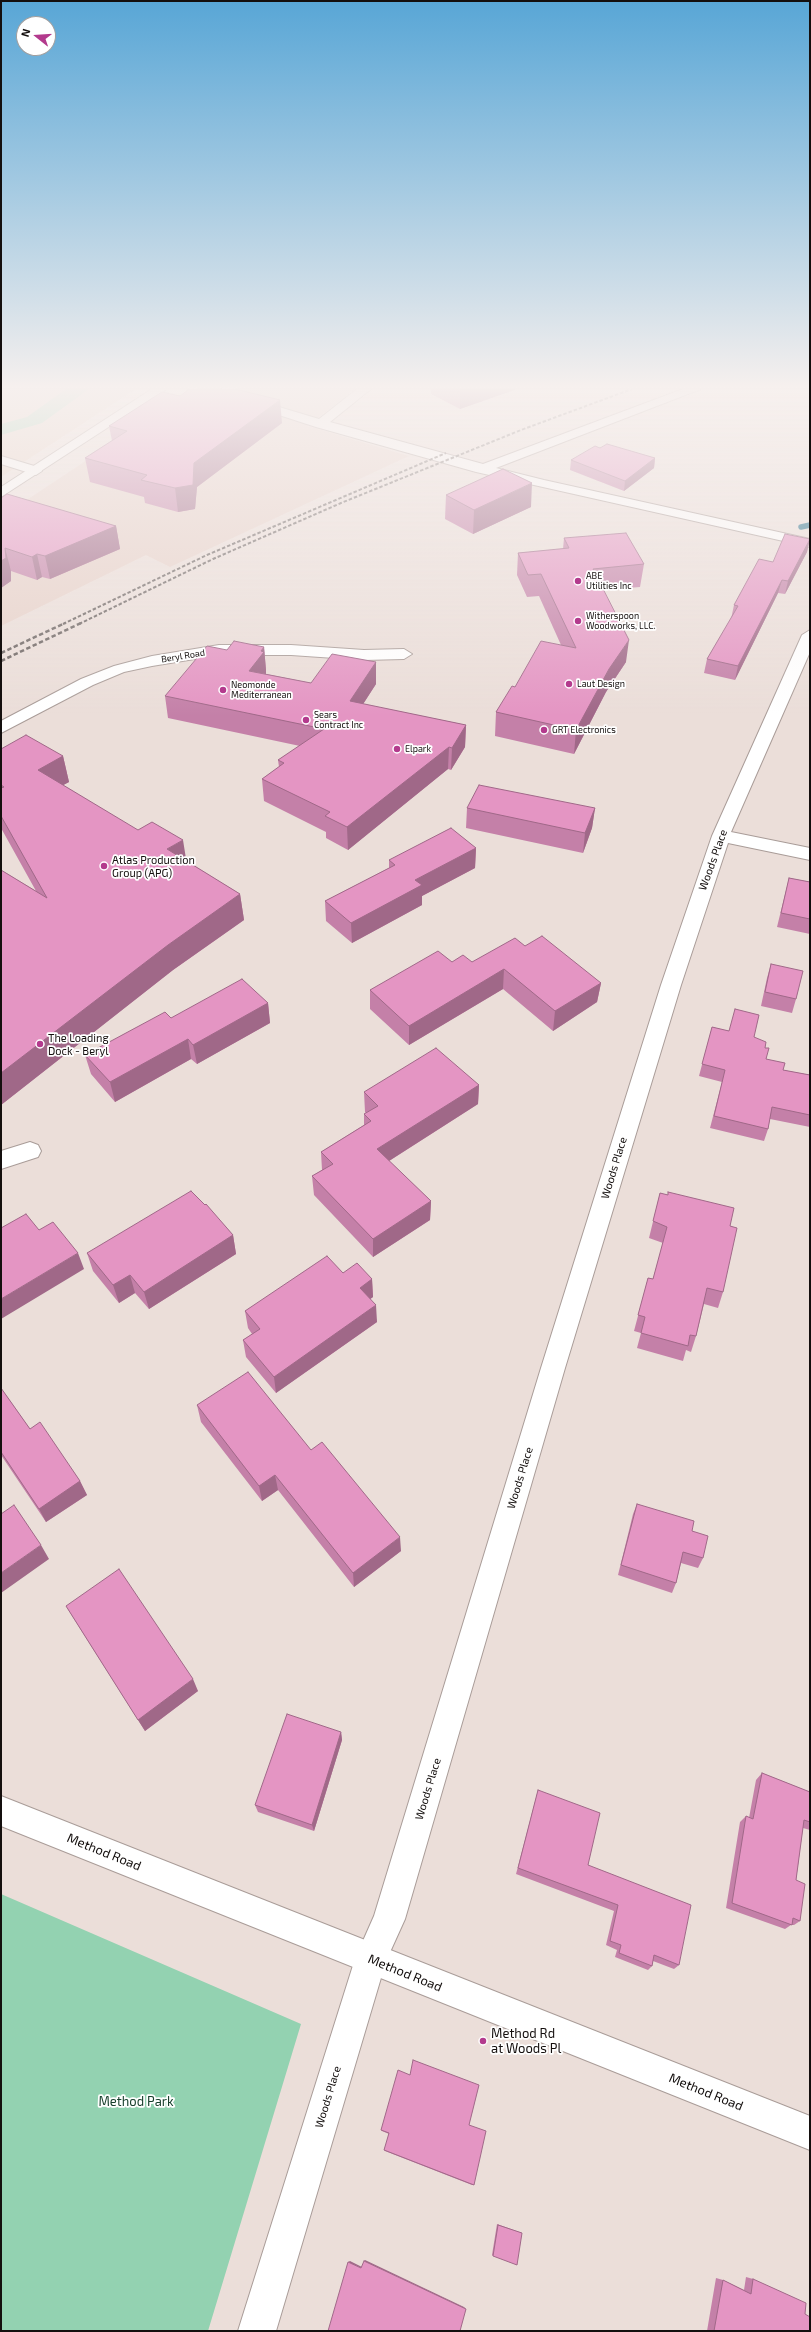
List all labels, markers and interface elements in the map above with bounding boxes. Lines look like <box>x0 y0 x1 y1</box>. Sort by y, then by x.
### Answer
north arrow <box>16 16 56 56</box>
text: N <box>18 27 32 38</box>
place label: ABE Utilities Inc <box>586 571 632 592</box>
marker: ABE Utilities Inc <box>573 576 583 586</box>
place label: Witherspoon Woodworks, LLC. <box>586 611 655 632</box>
marker: Witherspoon Woodworks, LLC. <box>573 616 583 626</box>
street label: Beryl Road <box>160 647 206 665</box>
marker: Laut Design <box>564 679 574 689</box>
place label: Laut Design <box>577 679 625 689</box>
place label: Neomonde Mediterranean <box>231 680 292 701</box>
marker: Neomonde Mediterranean <box>218 685 228 695</box>
place label: Sears Contract Inc <box>314 710 363 731</box>
marker: Sears Contract Inc <box>301 715 311 725</box>
marker: GRT Electronics <box>539 725 549 735</box>
place label: GRT Electronics <box>552 725 616 735</box>
marker: Elpark <box>392 744 402 754</box>
place label: Elpark <box>405 744 431 754</box>
street label: Woods Place <box>696 828 730 892</box>
place label: Atlas Production Group (APG) <box>112 853 195 879</box>
marker: Atlas Production Group (APG) <box>99 861 109 871</box>
place label: The Loading Dock - Beryl <box>48 1031 109 1057</box>
marker: The Loading Dock - Beryl <box>35 1039 45 1049</box>
street label: Woods Place <box>598 1135 630 1201</box>
street label: Woods Place <box>504 1445 536 1511</box>
street label: Woods Place <box>412 1756 444 1822</box>
street label: Method Road <box>65 1830 143 1874</box>
street label: Method Road <box>366 1951 444 1995</box>
place label: Method Rd at Woods Pl <box>491 2026 561 2057</box>
marker: Method Rd at Woods Pl <box>478 2036 488 2046</box>
street label: Woods Place <box>312 2064 344 2130</box>
street label: Method Road <box>667 2070 745 2114</box>
park label: Method Park <box>98 2094 174 2110</box>

